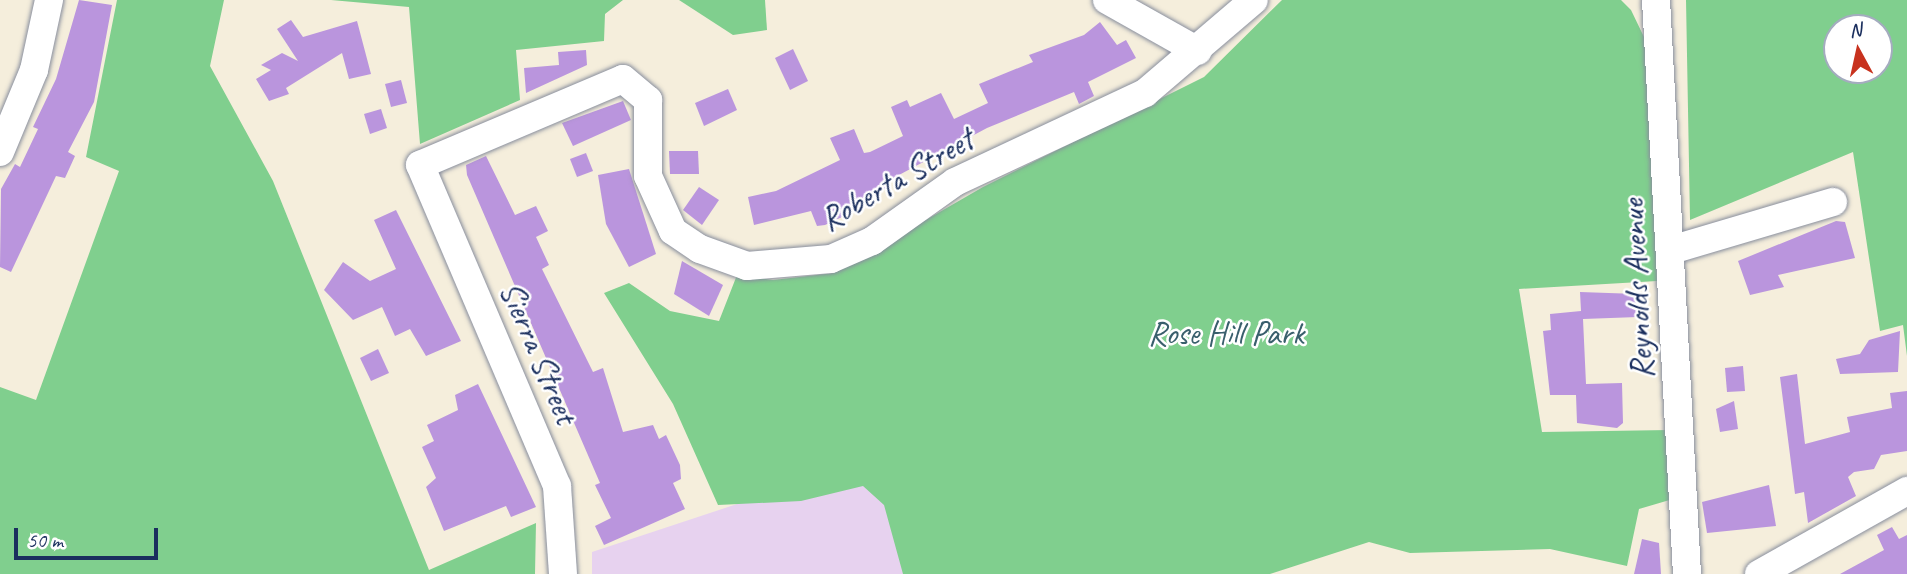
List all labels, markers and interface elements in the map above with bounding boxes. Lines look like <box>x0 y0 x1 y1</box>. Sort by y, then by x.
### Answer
north arrow <box>1823 14 1893 84</box>
text: N <box>1848 17 1863 43</box>
street label: Roberta Street <box>813 120 981 240</box>
street label: Reynolds Avenue <box>1614 198 1662 380</box>
street label: Sierra Street <box>490 276 586 430</box>
park label: Rose Hill Park <box>1148 314 1304 354</box>
scale bar <box>18 514 161 558</box>
text: 50 m <box>27 527 63 553</box>

